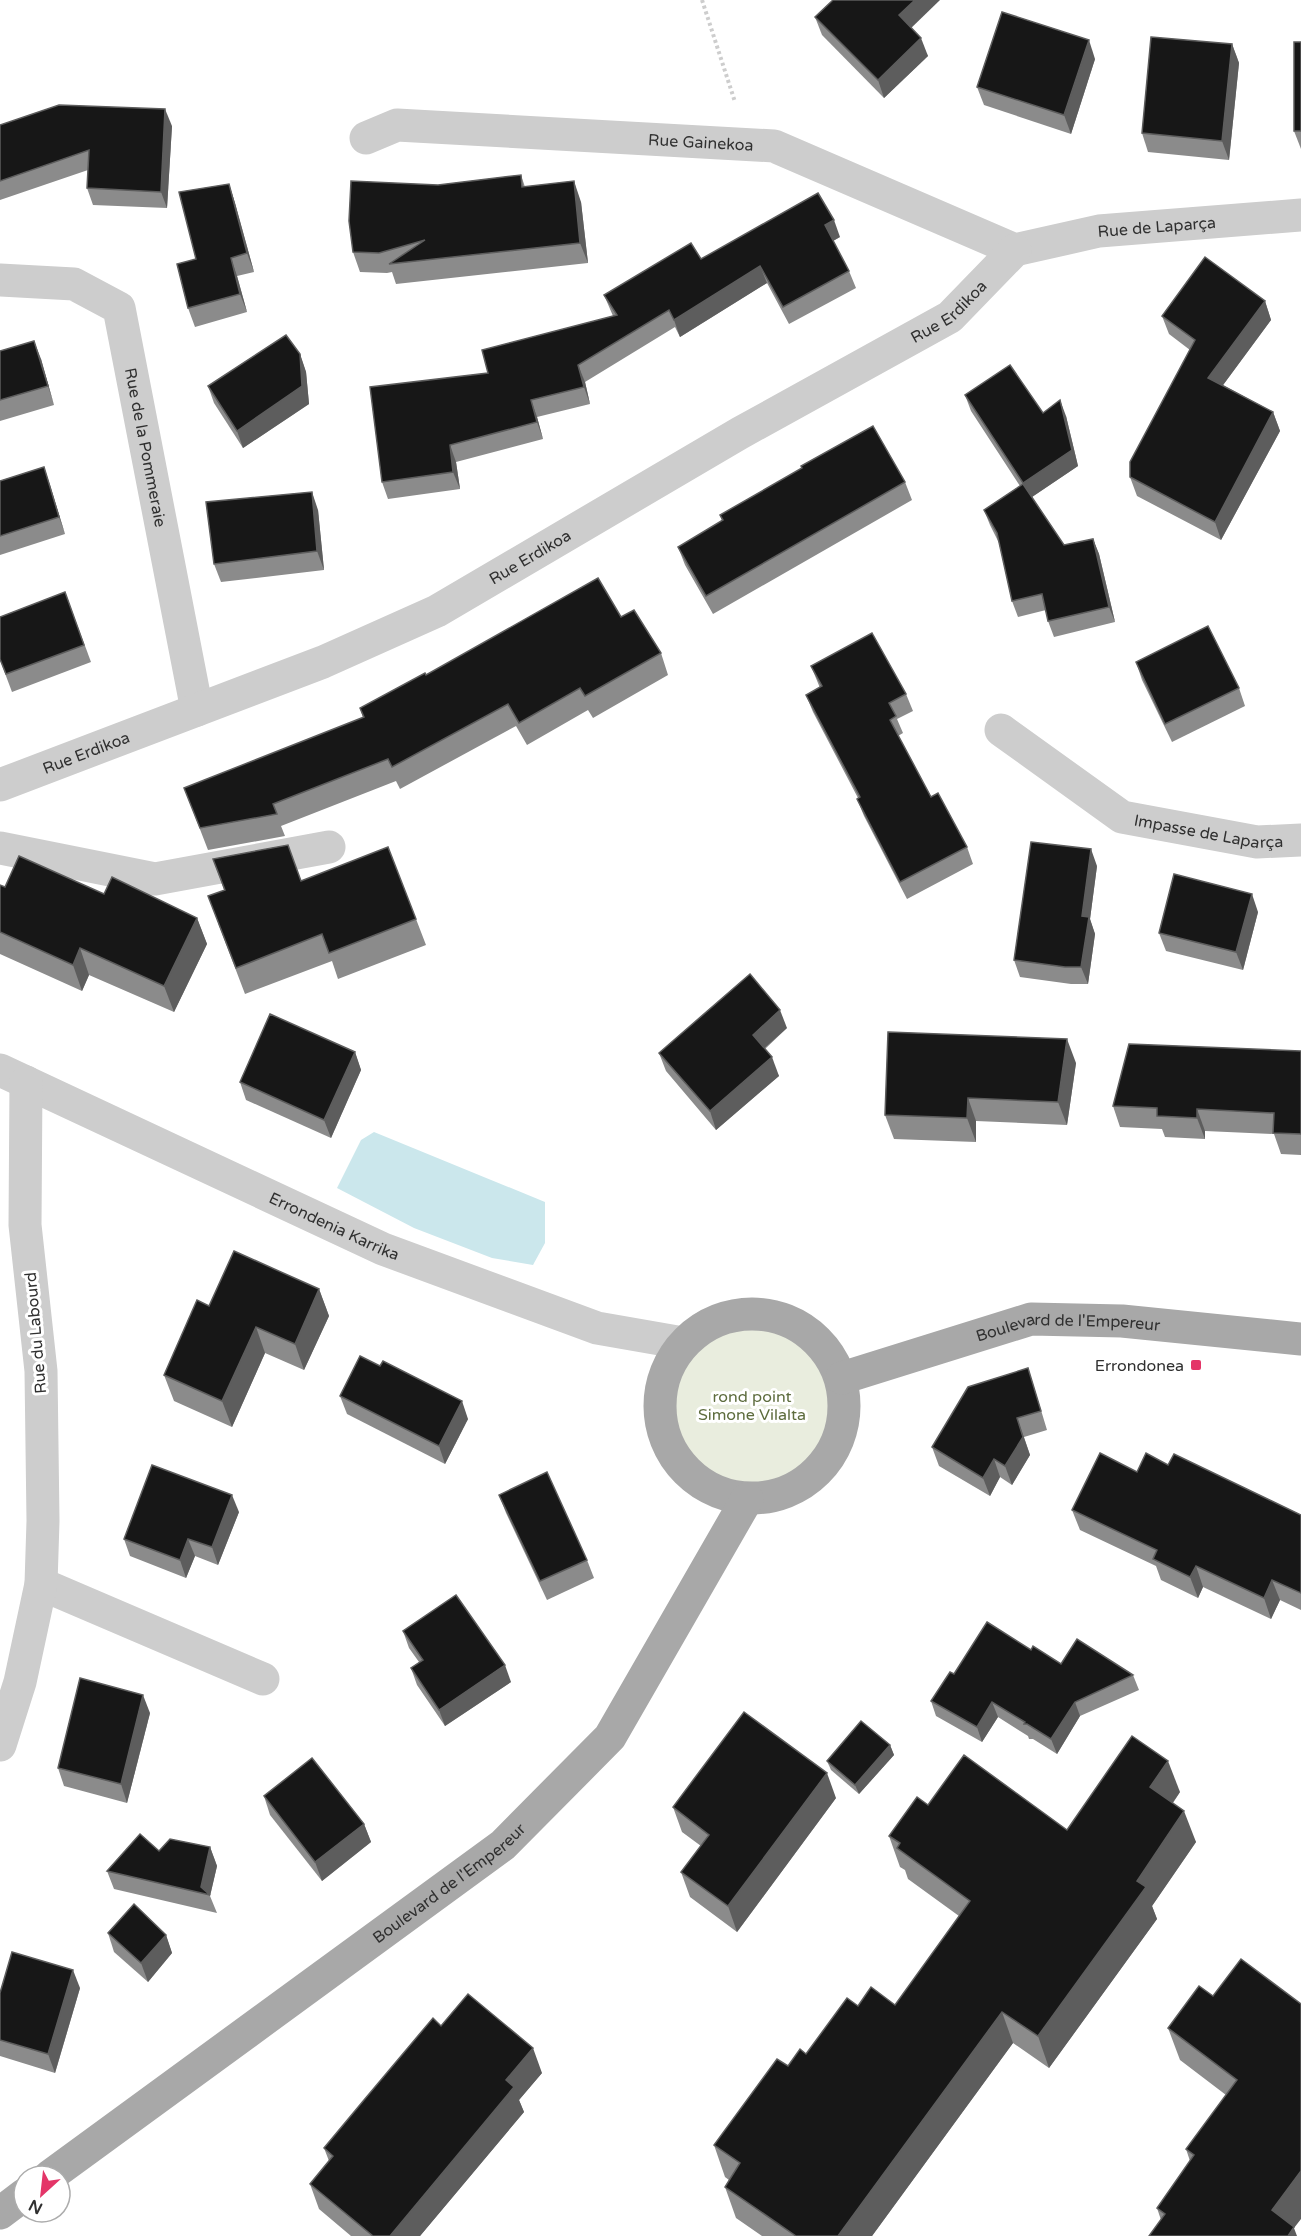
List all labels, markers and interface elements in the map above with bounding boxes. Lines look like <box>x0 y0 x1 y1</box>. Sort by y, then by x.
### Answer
street label: Rue Gainekoa <box>648 130 754 156</box>
street label: Rue de Laparça <box>1097 213 1217 242</box>
street label: Rue Erdikoa <box>907 276 991 348</box>
street label: Rue de la Pommeraie <box>120 366 170 529</box>
street label: Rue Erdikoa <box>486 526 575 589</box>
street label: Rue Erdikoa <box>40 728 133 779</box>
street label: Impasse de Laparça <box>1132 810 1284 853</box>
street label: Errondenia Karrika <box>266 1188 402 1265</box>
street label: Rue du Labourd <box>21 1271 51 1395</box>
street label: Boulevard de l'Empereur <box>974 1309 1162 1347</box>
place label: Errondonea <box>1095 1356 1184 1376</box>
marker: Errondonea <box>1189 1358 1203 1372</box>
park label: rond point Simone Vilalta <box>698 1387 806 1425</box>
street label: Boulevard de l'Empereur <box>369 1819 531 1948</box>
north arrow <box>12 2164 72 2224</box>
text: N <box>25 2195 46 2218</box>

